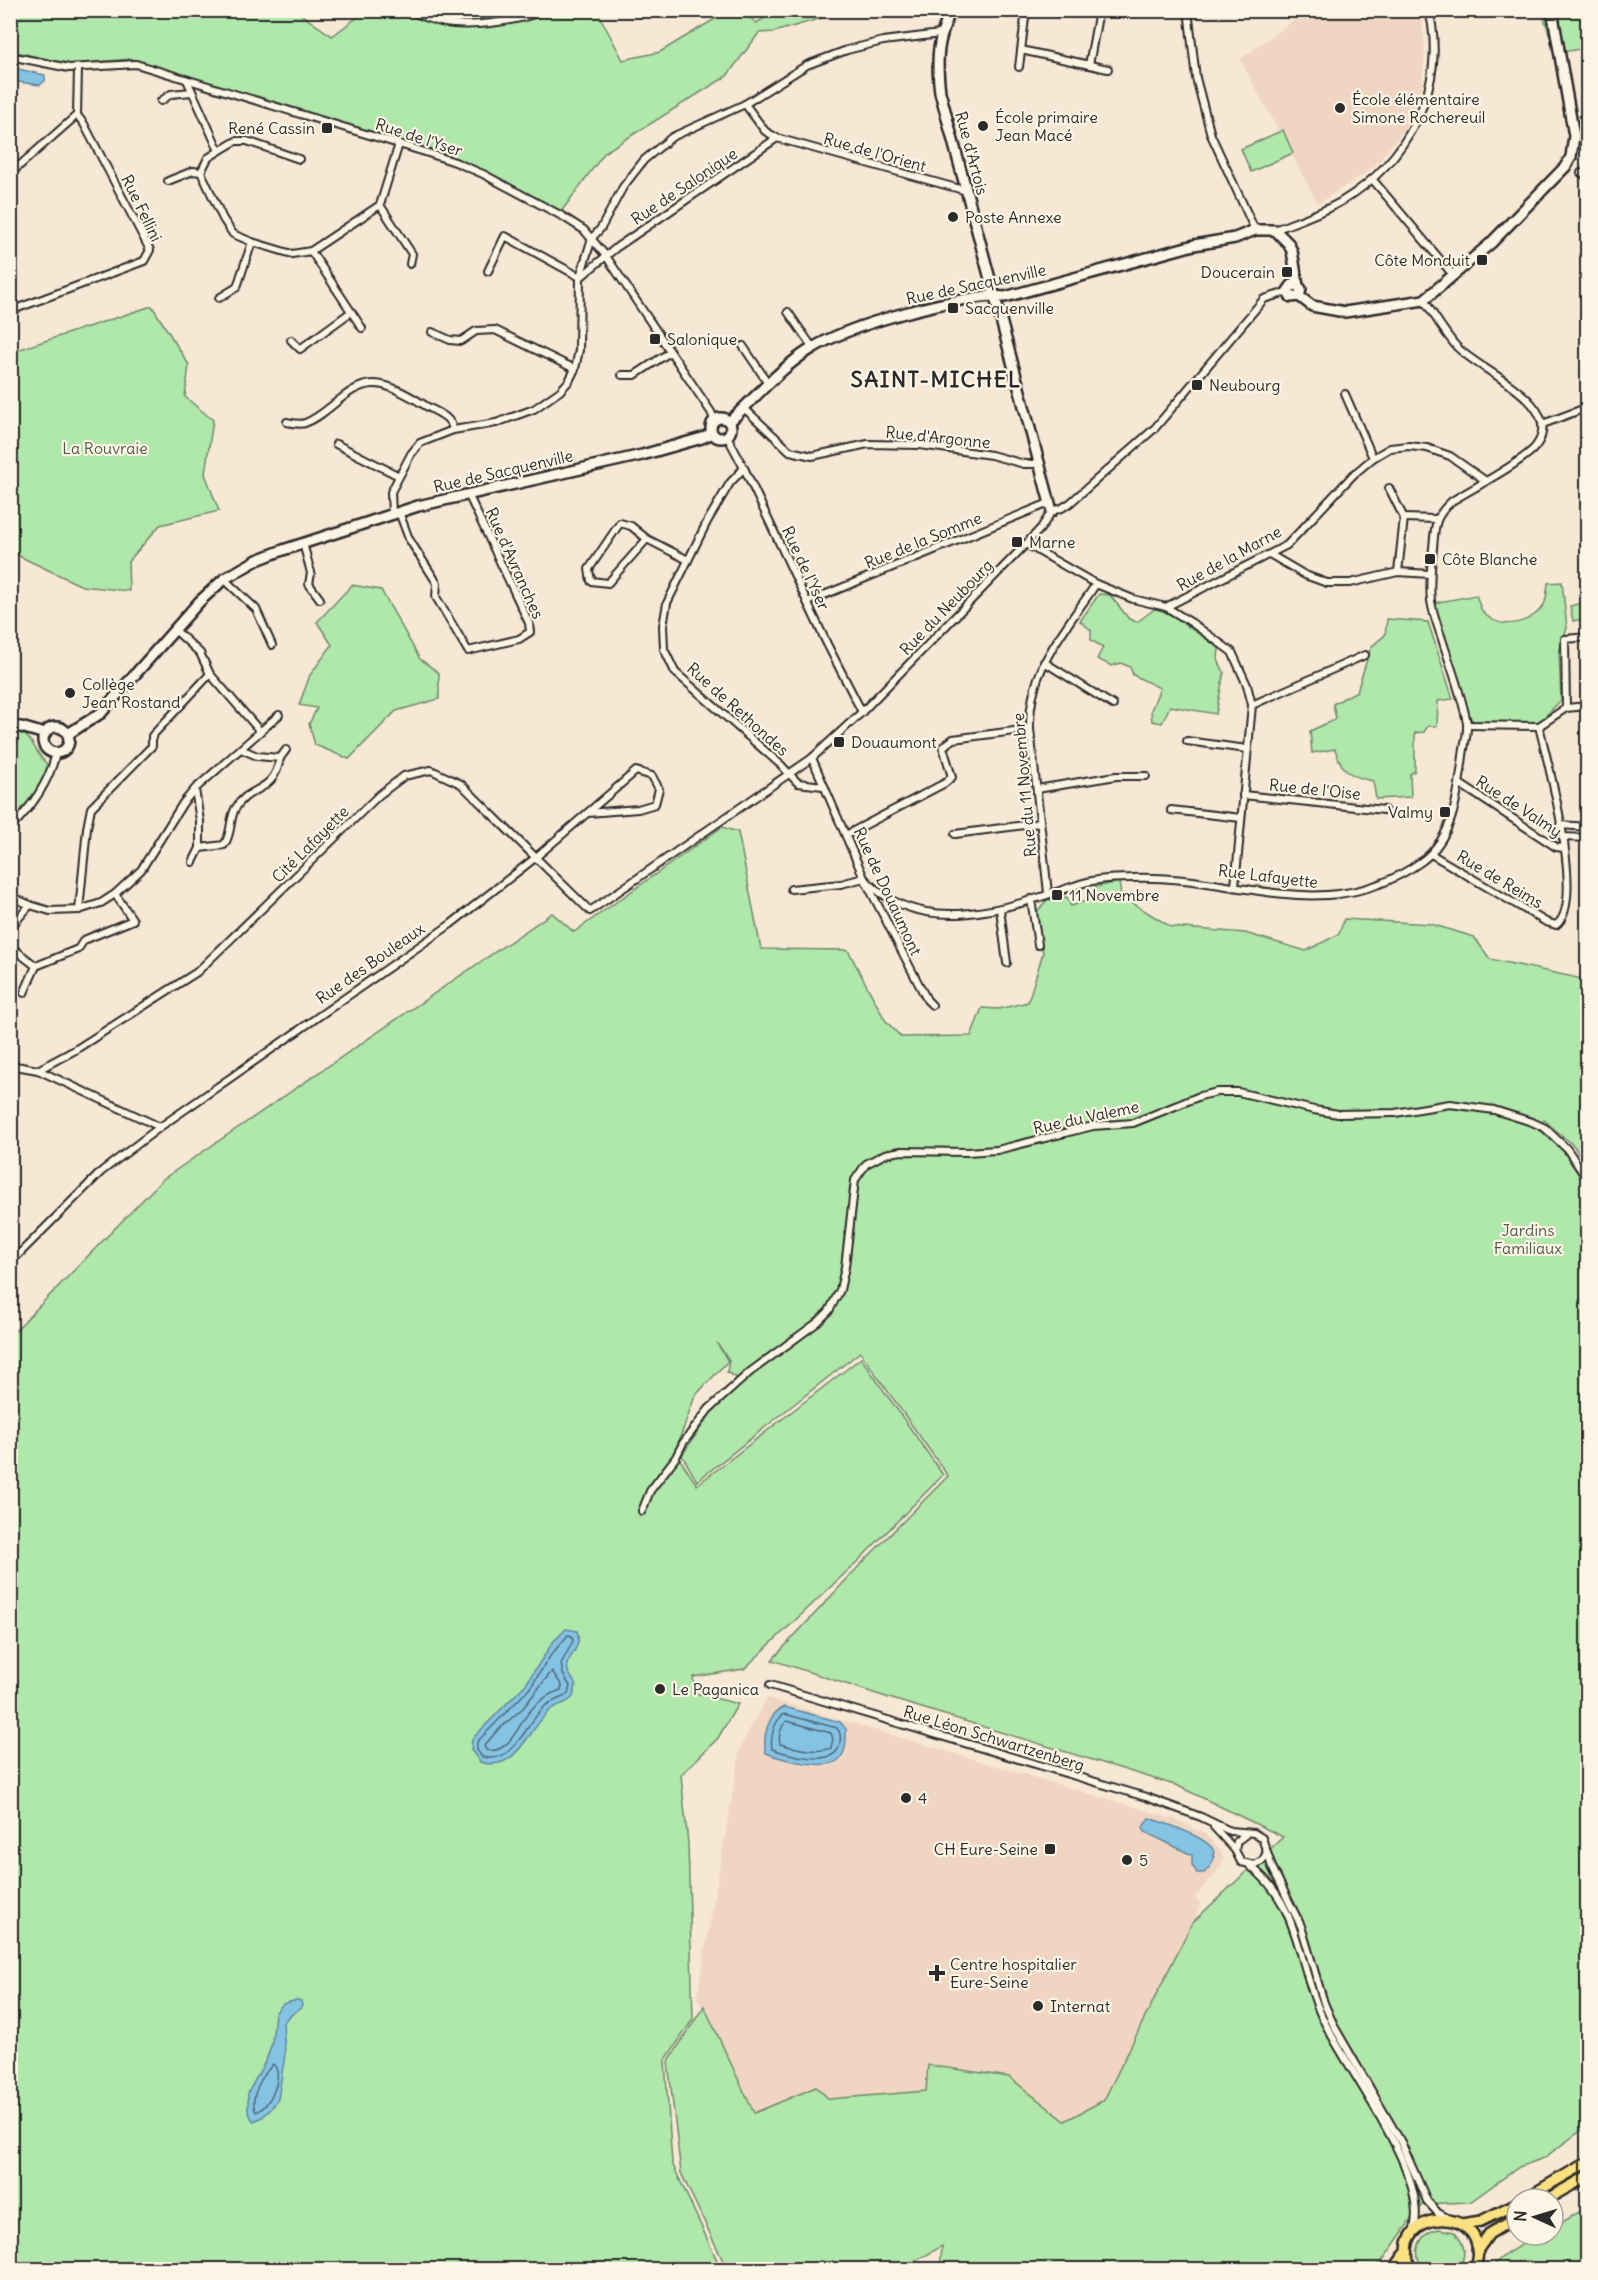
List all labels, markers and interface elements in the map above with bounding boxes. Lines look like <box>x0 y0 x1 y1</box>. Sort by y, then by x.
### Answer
place label: École élémentaire Simone Rochereuil <box>1352 89 1485 127</box>
marker: École élémentaire Simone Rochereuil <box>1333 101 1347 115</box>
place label: École primaire Jean Macé <box>995 107 1098 145</box>
street label: Rue d'Artois <box>951 109 993 197</box>
street label: Rue de l'Yser <box>373 114 465 161</box>
place label: René Cassin <box>228 118 315 138</box>
marker: École primaire Jean Macé <box>976 119 990 133</box>
marker: René Cassin <box>320 121 334 135</box>
street label: Rue de l'Orient <box>821 128 929 176</box>
street label: Rue de Salonique <box>627 143 741 229</box>
street label: Rue Fellini <box>117 171 167 245</box>
place label: Poste Annexe <box>965 207 1062 227</box>
marker: Poste Annexe <box>946 210 960 224</box>
place label: Côte Monduit <box>1374 250 1471 270</box>
marker: Côte Monduit <box>1475 253 1489 267</box>
street label: Rue de Sacquenville <box>904 260 1048 308</box>
place label: Doucerain <box>1201 262 1275 282</box>
marker: Doucerain <box>1280 265 1294 279</box>
place label: Sacquenville <box>965 298 1054 318</box>
marker: Sacquenville <box>946 301 960 315</box>
place label: Salonique <box>667 329 737 349</box>
marker: Salonique <box>648 332 662 346</box>
district label: SAINT-MICHEL <box>850 365 1022 393</box>
place label: Neubourg <box>1209 375 1280 395</box>
marker: Neubourg <box>1190 378 1204 392</box>
street label: Rue d'Argonne <box>885 422 991 452</box>
park label: La Rouvraie <box>62 438 148 458</box>
street label: Rue de Sacquenville <box>431 445 575 497</box>
street label: Rue d'Avranches <box>482 504 548 622</box>
street label: Rue de la Somme <box>861 507 985 573</box>
street label: Rue de la Marne <box>1173 521 1285 595</box>
street label: Rue de l'Yser <box>778 523 834 614</box>
place label: Marne <box>1029 532 1075 552</box>
marker: Marne <box>1010 535 1024 549</box>
place label: Côte Blanche <box>1442 549 1537 569</box>
marker: Côte Blanche <box>1423 552 1437 566</box>
street label: Rue du Neubourg <box>895 555 997 659</box>
street label: Rue de Rethondes <box>683 658 793 760</box>
place label: Collège Jean Rostand <box>82 674 180 712</box>
marker: Collège Jean Rostand <box>63 686 77 700</box>
street label: Rue du 11 Novembre <box>1008 712 1040 858</box>
place label: Douaumont <box>851 732 937 752</box>
marker: Douaumont <box>832 735 846 749</box>
street label: Rue de Valmy <box>1472 771 1566 841</box>
street label: Rue de l'Oise <box>1268 774 1362 804</box>
street label: Cité Lafayette <box>267 801 353 887</box>
place label: Valmy <box>1388 802 1433 822</box>
marker: Valmy <box>1438 805 1452 819</box>
street label: Rue de Douaumont <box>850 824 927 959</box>
street label: Rue de Reims <box>1453 845 1547 913</box>
street label: Rue Lafayette <box>1217 860 1319 892</box>
place label: 11 Novembre <box>1069 885 1159 905</box>
marker: 11 Novembre <box>1050 888 1064 902</box>
street label: Rue des Bouleaux <box>312 918 428 1008</box>
street label: Rue du Valeme <box>1031 1096 1141 1138</box>
park label: Jardins Familiaux <box>1494 1220 1562 1258</box>
place label: Le Paganica <box>672 1679 759 1699</box>
marker: Le Paganica <box>653 1682 667 1696</box>
street label: Rue Léon Schwartzenberg <box>901 1701 1087 1775</box>
place label: 4 <box>918 1788 927 1808</box>
marker: 4 <box>899 1791 913 1805</box>
place label: CH Eure-Seine <box>934 1839 1038 1859</box>
marker: CH Eure-Seine <box>1043 1842 1057 1856</box>
place label: 5 <box>1139 1850 1148 1870</box>
marker: 5 <box>1120 1853 1134 1867</box>
place label: Centre hospitalier Eure-Seine <box>950 1954 1077 1992</box>
marker: Centre hospitalier Eure-Seine <box>928 1964 946 1982</box>
place label: Internat <box>1050 1996 1111 2016</box>
marker: Internat <box>1031 1999 1045 2013</box>
north arrow <box>1505 2187 1565 2247</box>
text: N <box>1510 2210 1530 2222</box>

